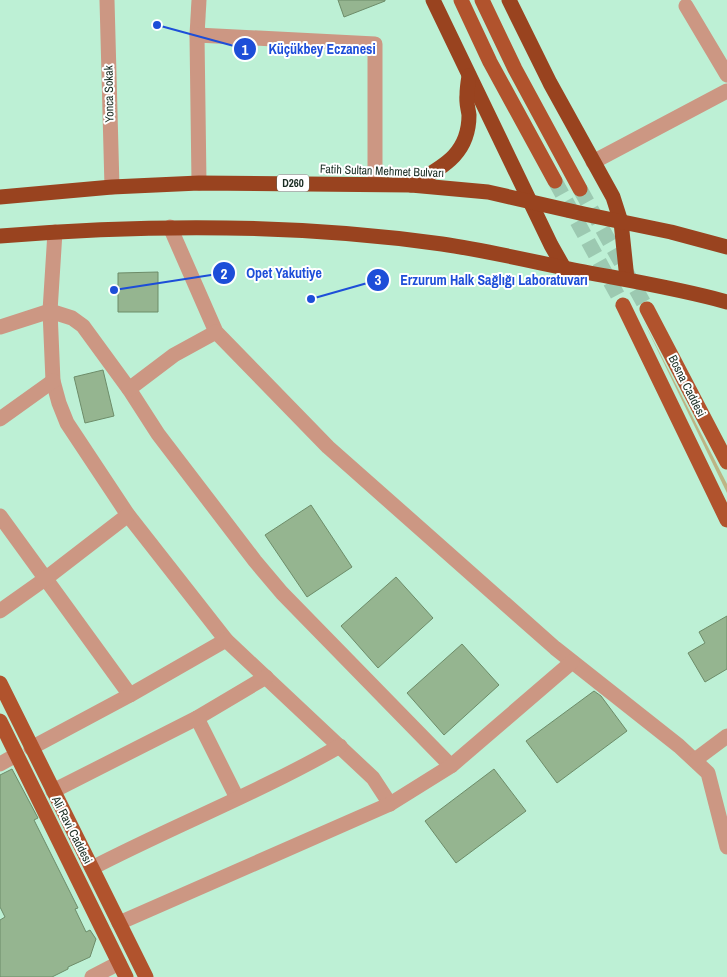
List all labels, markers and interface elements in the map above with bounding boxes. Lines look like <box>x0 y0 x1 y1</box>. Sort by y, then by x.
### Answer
callout: Küçükbey Eczanesi <box>233 35 385 64</box>
text: 1 <box>242 39 249 60</box>
text: Küçükbey Eczanesi <box>268 40 376 58</box>
street label: Yonca Sokak <box>101 65 117 123</box>
street label: Fatih Sultan Mehmet Bulvarı <box>320 161 444 181</box>
road number: D260 <box>277 174 309 192</box>
callout: Opet Yakutiye <box>211 259 332 288</box>
text: 2 <box>221 263 228 284</box>
text: Opet Yakutiye <box>246 264 322 282</box>
callout: Erzurum Halk Sağlığı Laboratuvarı <box>366 265 598 294</box>
text: 3 <box>375 269 382 290</box>
text: Erzurum Halk Sağlığı Laboratuvarı <box>400 271 588 289</box>
street label: Bosna Caddesi <box>665 352 709 420</box>
street label: Ali Ravi Caddesi <box>48 793 96 867</box>

